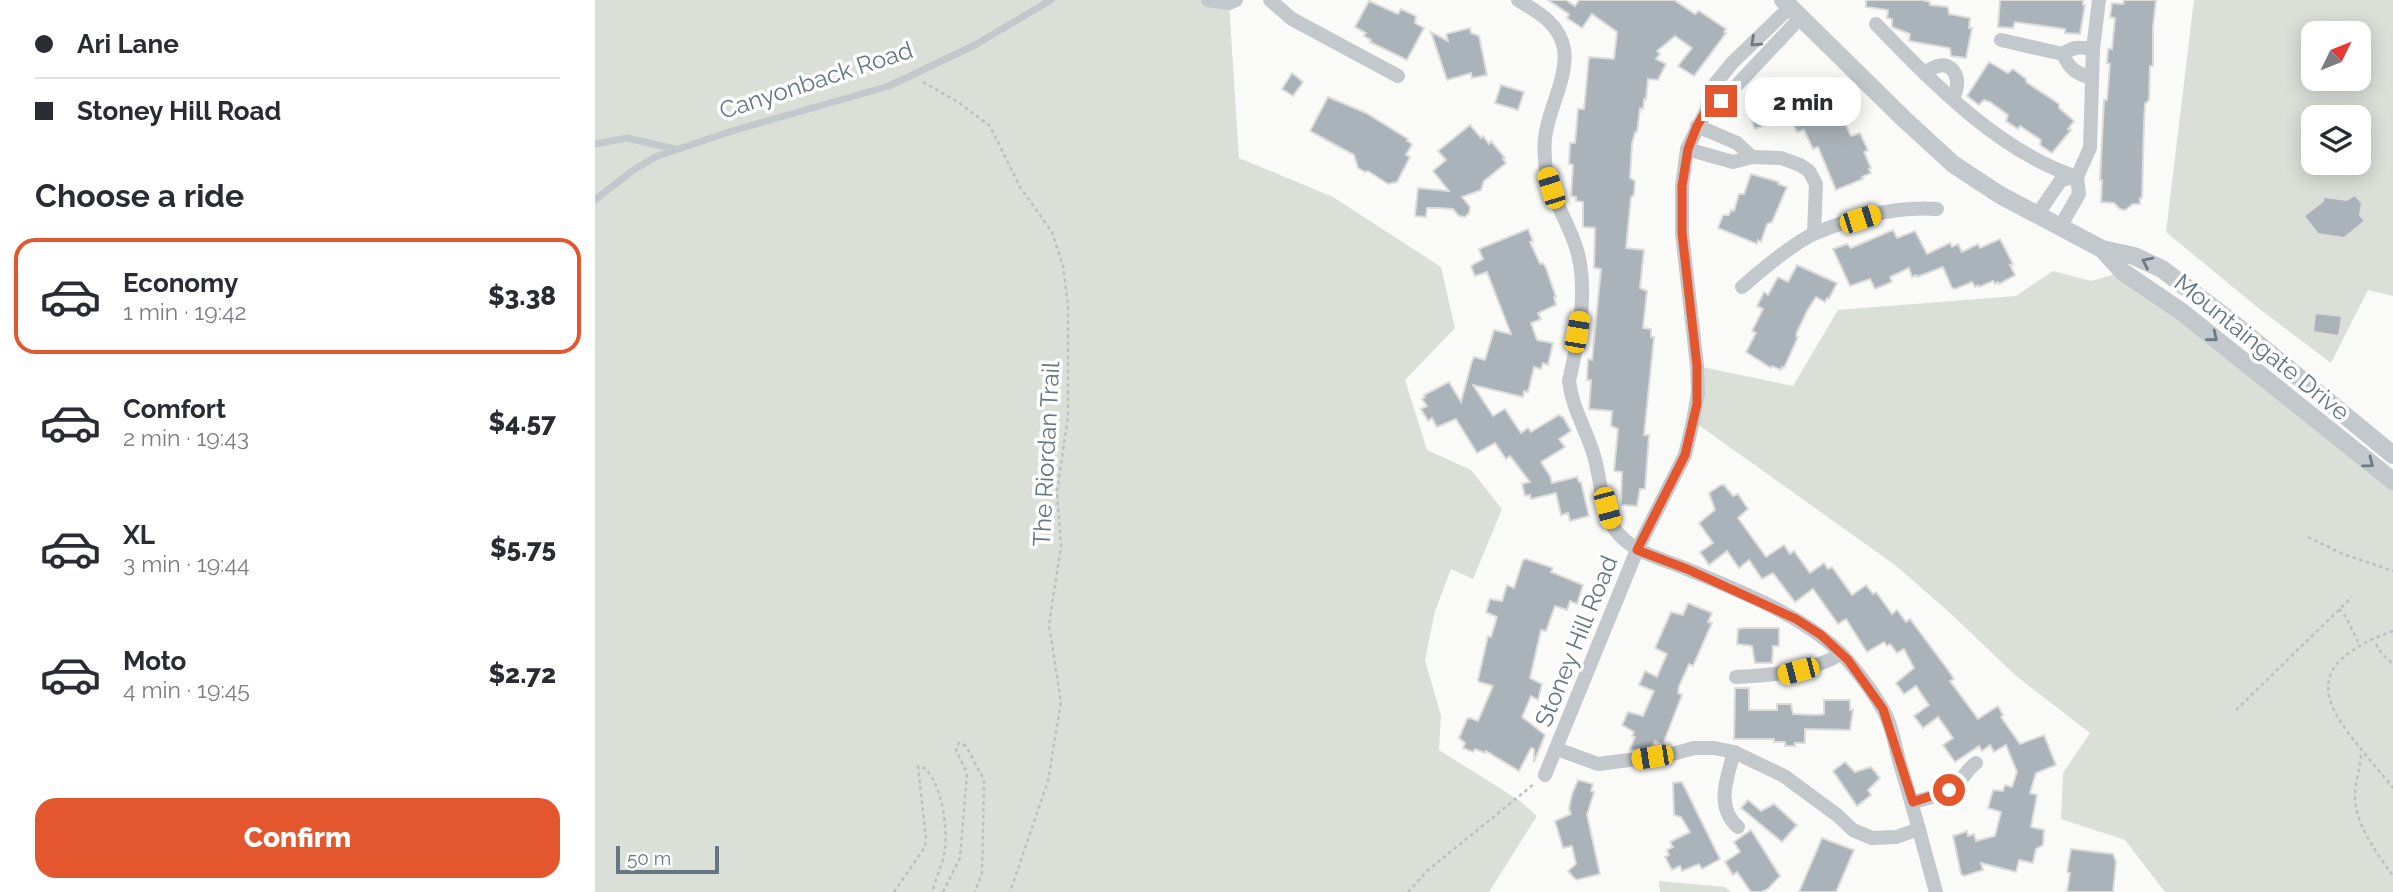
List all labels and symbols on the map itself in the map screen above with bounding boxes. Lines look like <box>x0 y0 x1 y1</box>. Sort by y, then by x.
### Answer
north arrow <box>2301 21 2371 91</box>
one-way arrow <box>1750 34 1763 46</box>
street label: Canyonback Road <box>716 35 916 125</box>
callout: 2 min <box>1745 76 1861 126</box>
route end <box>1705 85 1737 117</box>
car <box>1535 165 1568 211</box>
car <box>1837 203 1884 235</box>
one-way arrow <box>2142 256 2154 270</box>
street label: Mountaingate Drive <box>2169 268 2355 426</box>
car <box>1564 309 1591 355</box>
one-way arrow <box>2205 328 2217 341</box>
street label: The Riordan Trail <box>1027 360 1065 547</box>
one-way arrow <box>2361 455 2374 468</box>
car <box>1592 485 1623 531</box>
street label: Stoney Hill Road <box>1529 551 1623 731</box>
car <box>1775 655 1822 687</box>
car <box>1630 743 1675 771</box>
route start <box>1933 774 1965 806</box>
scale bar <box>616 843 719 875</box>

